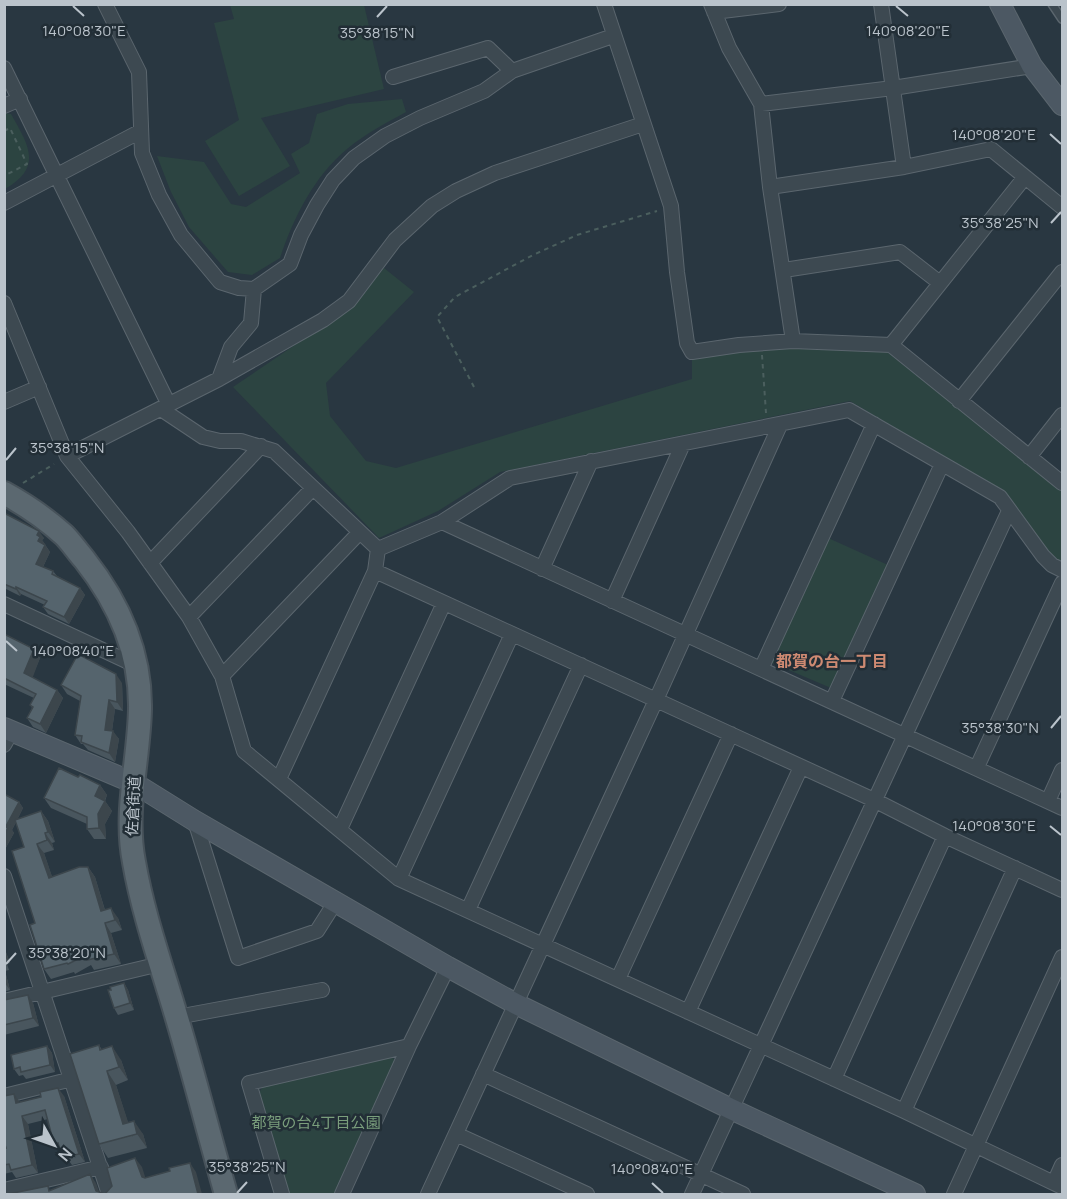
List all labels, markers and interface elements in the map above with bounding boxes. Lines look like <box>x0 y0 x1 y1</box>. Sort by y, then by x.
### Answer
text: 140°08'30"E <box>42 20 126 41</box>
text: 140°08'20"E <box>866 20 950 41</box>
text: 35°38'15"N <box>340 22 414 43</box>
text: 140°08'20"E <box>952 124 1036 145</box>
text: 35°38'25"N <box>961 212 1039 233</box>
text: 35°38'15"N <box>30 437 104 458</box>
text: 140°08'40"E <box>32 640 114 661</box>
district label: 都賀の台一丁目 <box>776 650 888 672</box>
text: 35°38'30"N <box>961 717 1039 738</box>
street label: 佐倉街道 <box>121 775 145 837</box>
text: 140°08'30"E <box>952 815 1036 836</box>
text: 35°38'20"N <box>28 942 106 963</box>
park label: 都賀の台4丁目公園 <box>252 1112 380 1133</box>
north arrow <box>24 1115 84 1175</box>
text: N <box>53 1143 78 1166</box>
text: 35°38'25"N <box>208 1156 286 1177</box>
text: 140°08'40"E <box>611 1158 693 1179</box>

